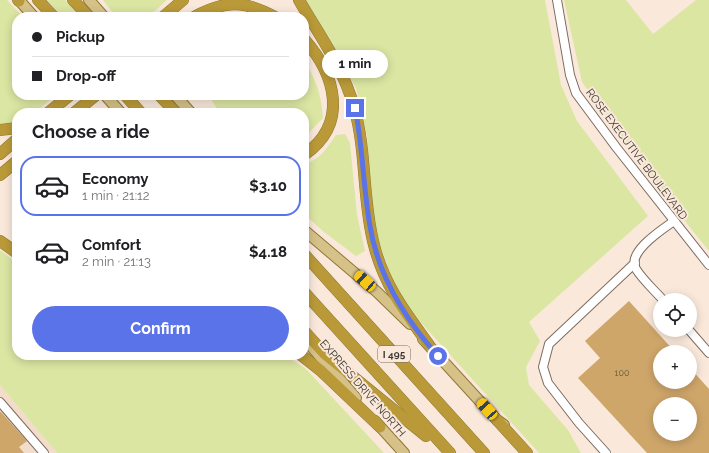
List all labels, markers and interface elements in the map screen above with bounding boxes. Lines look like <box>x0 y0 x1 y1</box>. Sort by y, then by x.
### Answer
text: Pickup <box>56 28 105 46</box>
callout: 1 min <box>322 50 388 78</box>
text: 1 min <box>339 56 371 71</box>
text: Drop-off <box>56 67 116 85</box>
street label: ROSE EXECUTIVE BOULEVARD <box>583 86 690 222</box>
route end <box>346 99 364 117</box>
text: Choose a ride <box>32 121 150 142</box>
icon: car <box>34 168 70 204</box>
text: Economy <box>82 170 149 188</box>
text: $3.10 <box>249 177 287 195</box>
text: 1 min · 21:12 <box>82 188 149 203</box>
icon: car <box>34 234 70 270</box>
text: Comfort <box>82 236 141 254</box>
text: $4.18 <box>249 243 287 261</box>
text: 2 min · 21:13 <box>82 254 151 269</box>
car <box>352 269 378 293</box>
map controls <box>653 293 697 441</box>
button: locate <box>653 293 697 337</box>
button: Confirm <box>32 306 289 352</box>
street label: EXPRESS DRIVE NORTH <box>317 337 408 439</box>
button: + <box>653 345 697 389</box>
road number: I 495 <box>378 346 410 362</box>
route start <box>429 347 447 365</box>
house number: 100 <box>615 368 630 378</box>
car <box>475 396 499 422</box>
button: − <box>653 397 697 441</box>

